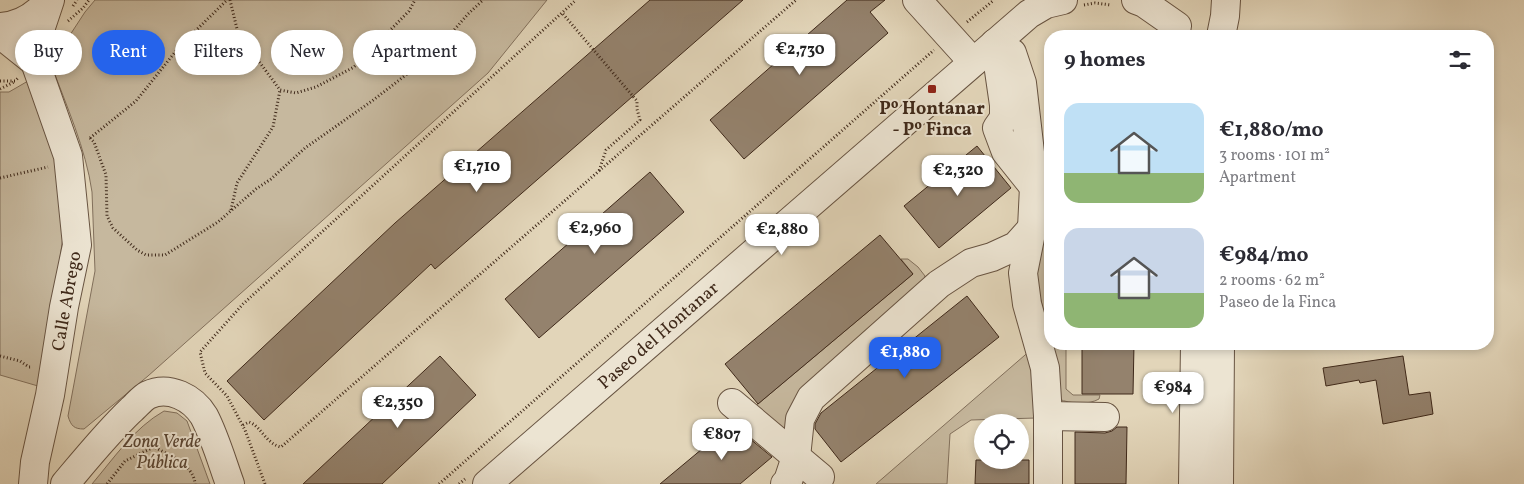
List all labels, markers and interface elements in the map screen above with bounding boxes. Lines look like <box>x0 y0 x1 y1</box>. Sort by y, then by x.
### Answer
chip: Buy <box>15 30 82 75</box>
chip: Rent <box>92 30 165 75</box>
chip: Filters <box>175 30 261 75</box>
chip: New <box>271 30 343 75</box>
chip: Apartment <box>353 30 476 75</box>
pin: €2,730 <box>759 34 841 76</box>
text: €2,730 <box>775 39 825 61</box>
text: 9 homes <box>1064 46 1145 75</box>
icon: filters <box>1446 46 1474 74</box>
marker: Pº Hontanar - Pº Finca <box>926 83 938 95</box>
place label: Pº Hontanar - Pº Finca <box>879 97 985 143</box>
text: €1,880/mo <box>1219 116 1324 145</box>
icon: home <box>1104 123 1164 183</box>
text: 3 rooms · 101 m² <box>1219 145 1330 167</box>
pin: €1,710 <box>436 150 518 193</box>
pin: €2,320 <box>917 154 999 197</box>
text: €1,710 <box>454 156 500 178</box>
text: €2,320 <box>933 160 983 182</box>
text: Apartment <box>1219 167 1296 189</box>
pin: €2,960 <box>554 212 636 255</box>
pin: €2,880 <box>741 214 823 256</box>
text: €2,960 <box>569 218 621 240</box>
text: €2,880 <box>756 219 808 241</box>
text: €984/mo <box>1219 241 1309 270</box>
icon: home <box>1104 248 1164 308</box>
street label: Calle Abrego <box>46 249 89 353</box>
text: 2 rooms · 62 m² <box>1219 270 1325 292</box>
street label: Paseo del Hontanar <box>593 276 725 396</box>
text: Paseo de la Finca <box>1219 292 1336 314</box>
pin: €1,880 <box>864 336 946 379</box>
text: €1,880 <box>880 342 930 364</box>
pin: €984 <box>1143 372 1203 414</box>
text: €984 <box>1154 377 1192 399</box>
pin: €2,350 <box>357 386 439 429</box>
text: €2,350 <box>373 392 423 414</box>
map controls <box>974 414 1029 469</box>
button: locate <box>974 414 1029 469</box>
pin: €807 <box>692 418 752 461</box>
text: €807 <box>703 424 741 446</box>
park label: Zona Verde Pública <box>122 430 201 476</box>

